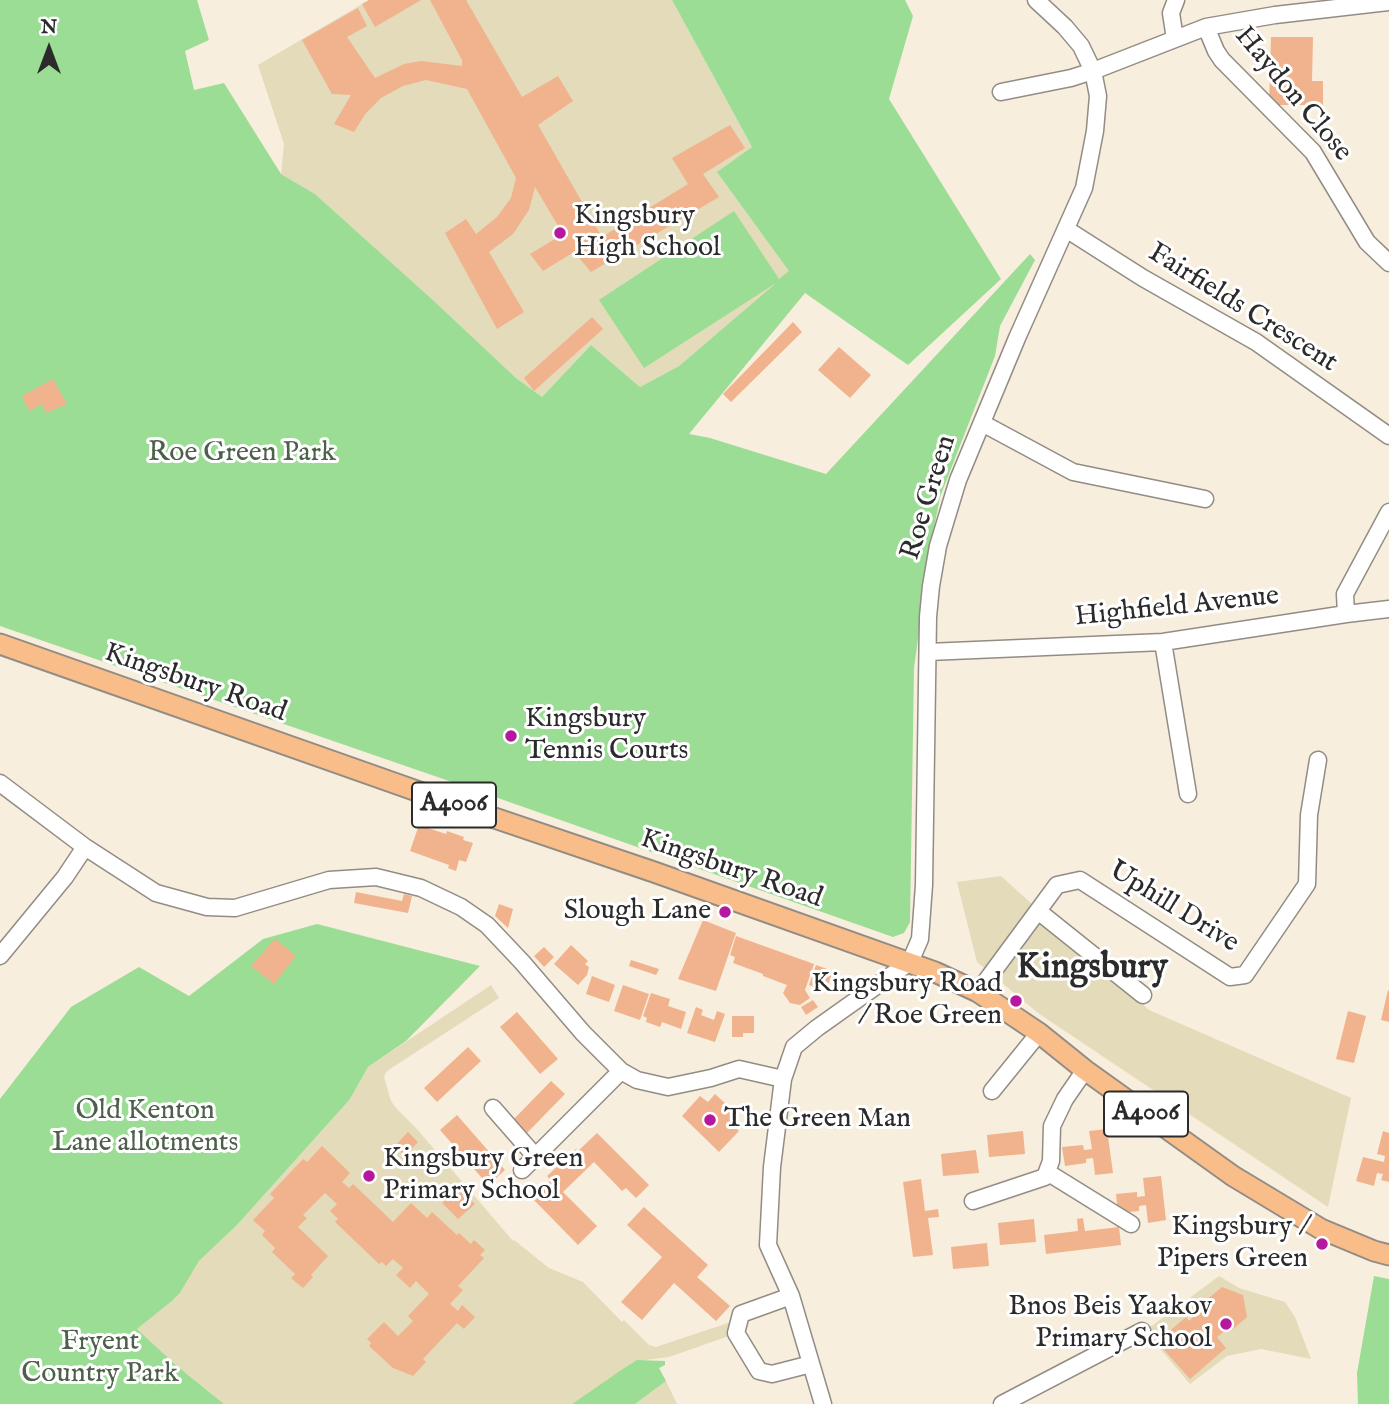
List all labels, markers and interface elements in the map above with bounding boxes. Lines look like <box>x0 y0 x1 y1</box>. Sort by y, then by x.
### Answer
north arrow <box>14 14 84 84</box>
text: N <box>41 16 57 40</box>
street label: Haydon Close <box>1226 21 1358 169</box>
place label: Kingsbury High School <box>574 200 721 266</box>
marker: Kingsbury High School <box>552 225 568 241</box>
street label: Fairfields Crescent <box>1141 237 1343 381</box>
street label: Roe Green <box>895 432 965 564</box>
park label: Roe Green Park <box>148 437 336 471</box>
street label: Highfield Avenue <box>1073 581 1281 635</box>
street label: Kingsbury Road <box>99 637 291 731</box>
place label: Kingsbury Tennis Courts <box>525 703 688 769</box>
marker: Kingsbury Tennis Courts <box>503 728 519 744</box>
road number: A4006 <box>412 782 496 828</box>
street label: Kingsbury Road <box>635 823 827 917</box>
street label: Uphill Drive <box>1102 855 1244 961</box>
place label: Slough Lane <box>564 895 711 929</box>
marker: Slough Lane <box>717 904 733 920</box>
district label: Kingsbury <box>1016 949 1168 991</box>
place label: Kingsbury Road / Roe Green <box>811 968 1002 1034</box>
marker: Kingsbury Road / Roe Green <box>1008 993 1024 1009</box>
road number: A4006 <box>1104 1092 1188 1136</box>
park label: Old Kenton Lane allotments <box>52 1095 238 1161</box>
place label: The Green Man <box>724 1103 911 1137</box>
marker: The Green Man <box>702 1112 718 1128</box>
place label: Kingsbury Green Primary School <box>383 1143 583 1209</box>
marker: Kingsbury Green Primary School <box>361 1168 377 1184</box>
place label: Kingsbury / Pipers Green <box>1157 1211 1308 1277</box>
marker: Kingsbury / Pipers Green <box>1314 1236 1330 1252</box>
place label: Bnos Beis Yaakov Primary School <box>1008 1291 1212 1357</box>
marker: Bnos Beis Yaakov Primary School <box>1218 1316 1234 1332</box>
park label: Fryent Country Park <box>21 1326 179 1392</box>

